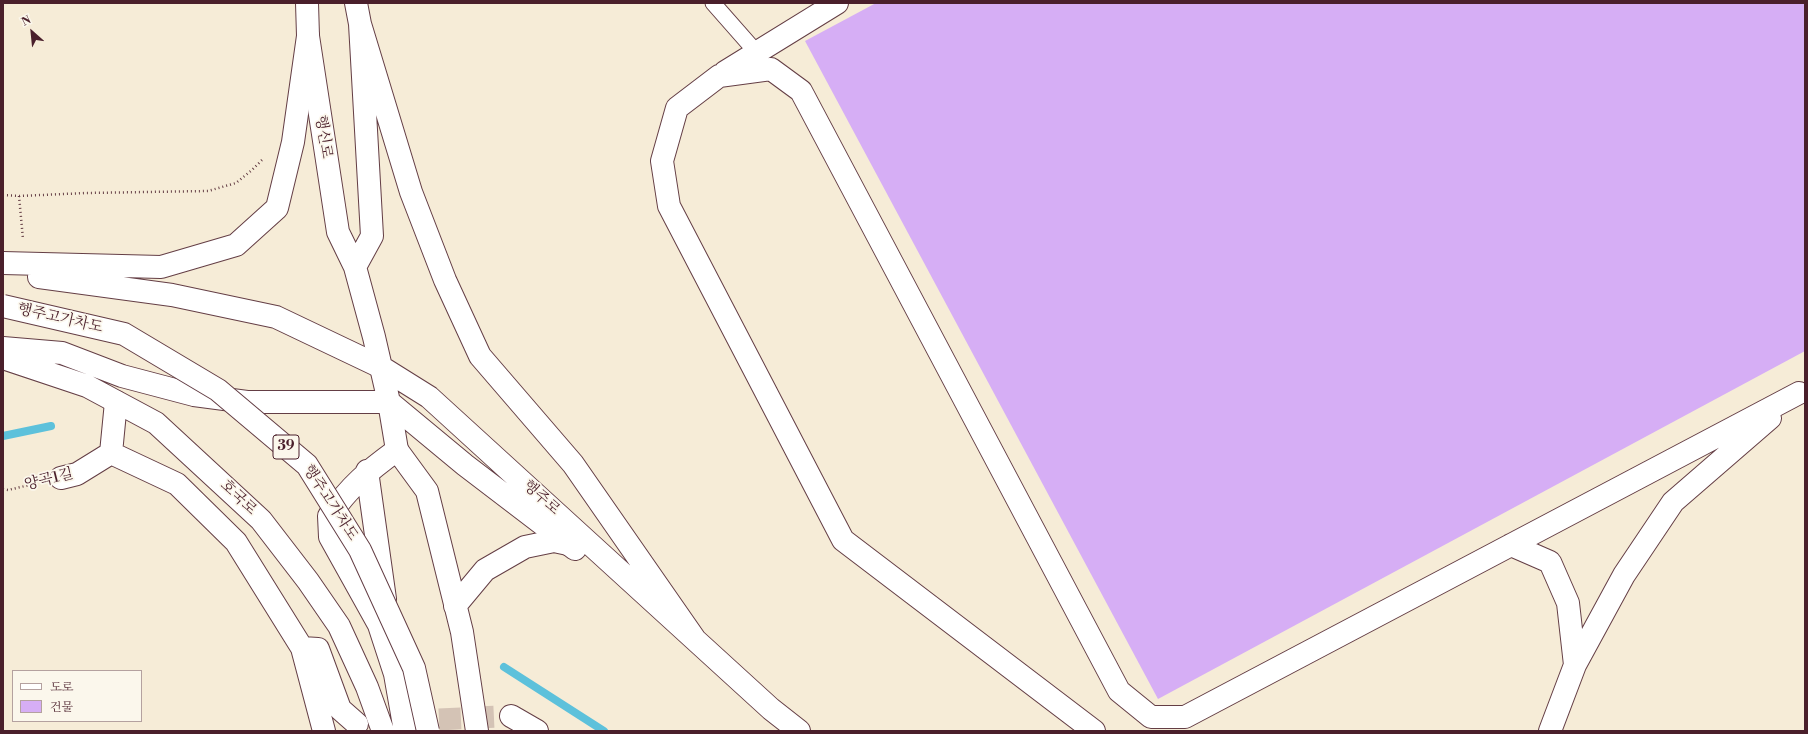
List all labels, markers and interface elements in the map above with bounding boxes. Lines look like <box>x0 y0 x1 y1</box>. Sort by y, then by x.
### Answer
north arrow <box>12 12 52 52</box>
text: N <box>19 13 34 30</box>
street label: 행신로 <box>311 114 335 160</box>
street label: 행주고가차도 <box>16 300 104 338</box>
road number: 39 <box>273 435 299 459</box>
street label: 행주고가차도 <box>299 462 361 544</box>
street label: 양곡1길 <box>23 465 75 495</box>
street label: 호국로 <box>216 477 260 519</box>
street label: 행주로 <box>519 477 563 519</box>
legend <box>12 670 142 722</box>
text: 도로 <box>50 680 73 695</box>
text: 건물 <box>50 700 73 715</box>

